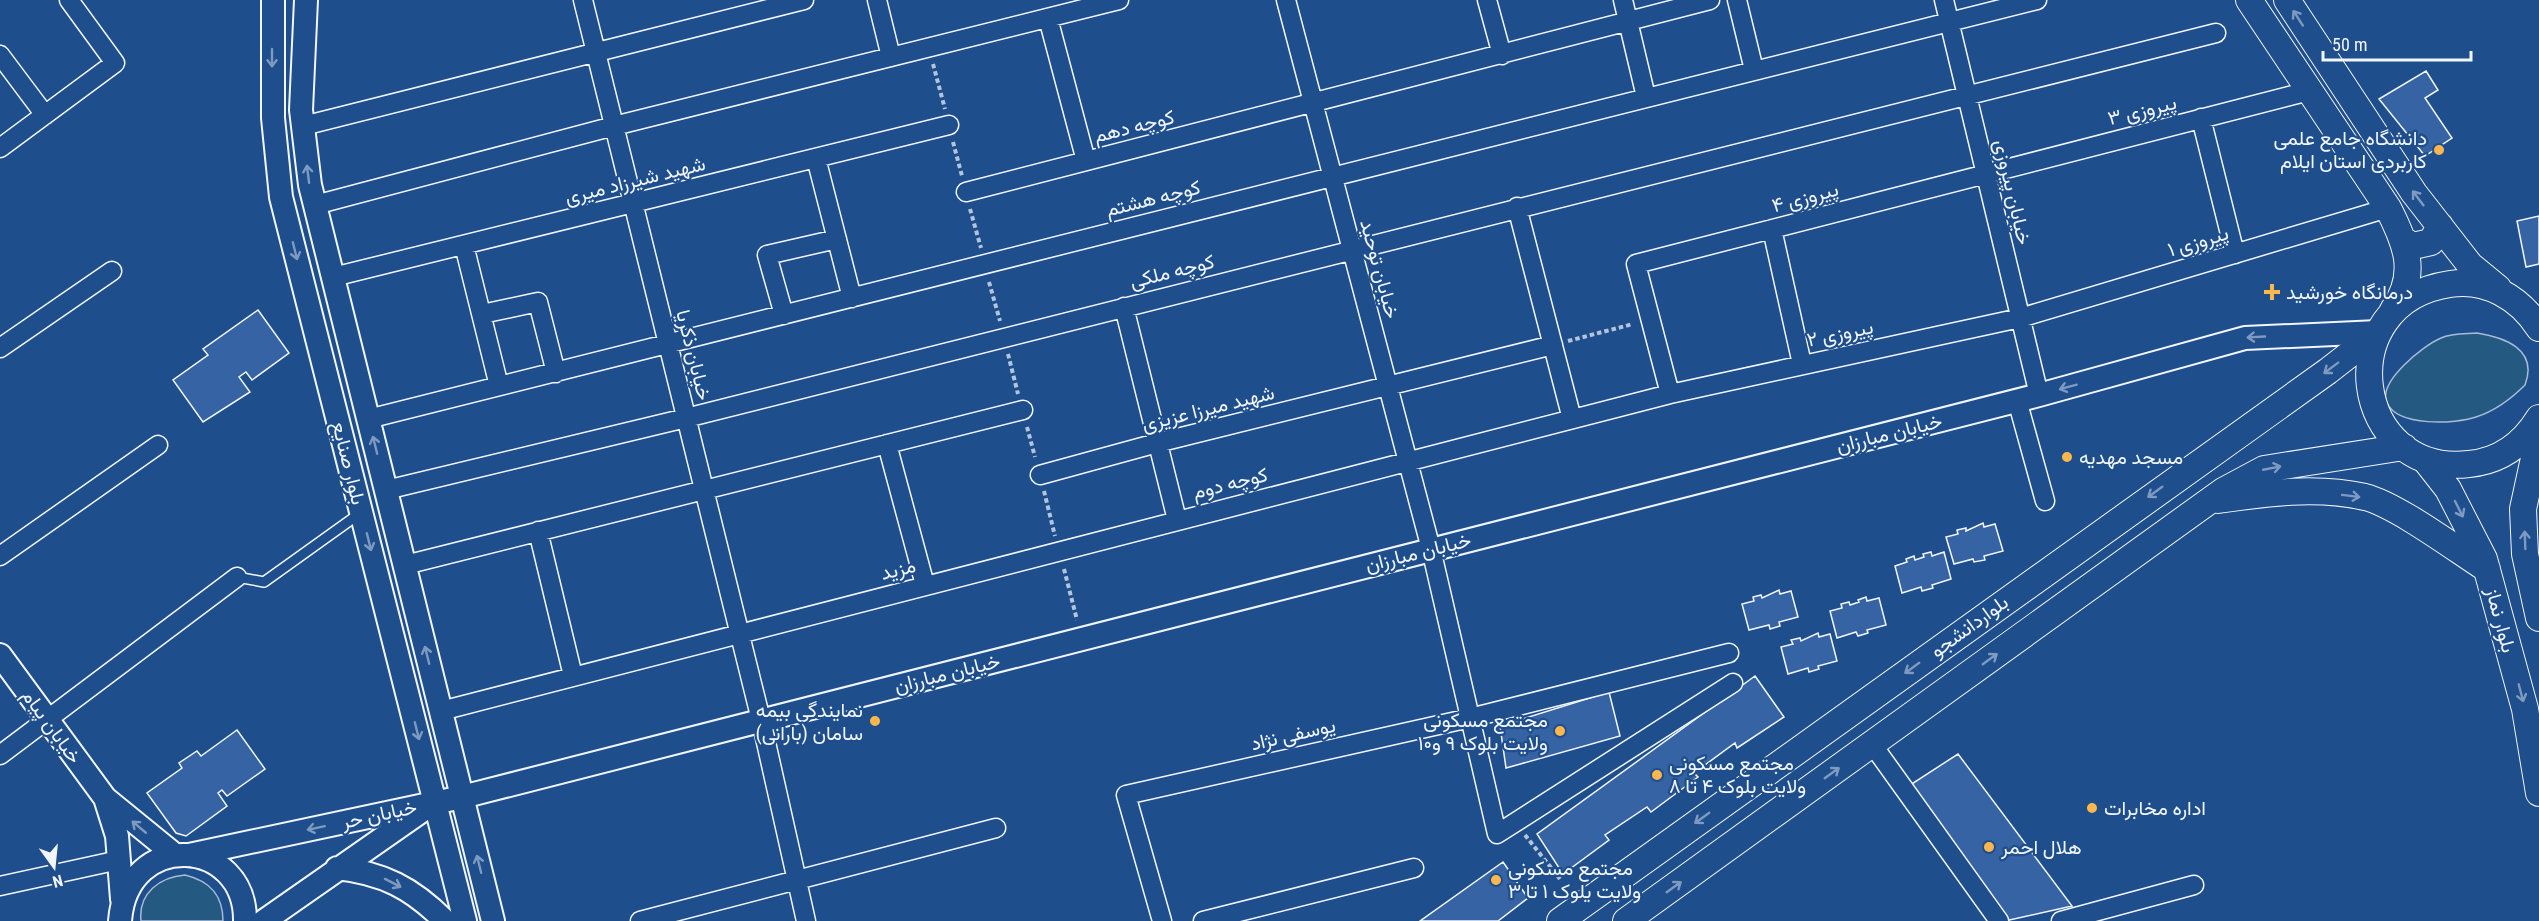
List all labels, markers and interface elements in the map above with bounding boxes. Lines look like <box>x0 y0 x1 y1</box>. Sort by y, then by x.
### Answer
one-way arrow <box>2292 10 2304 27</box>
scale bar <box>2323 24 2472 62</box>
text: 50 m <box>2332 34 2367 55</box>
one-way arrow <box>266 48 278 68</box>
street label: پیروزی ۳ <box>2105 90 2179 132</box>
street label: کوچه دهم <box>1091 104 1177 150</box>
place label: دانشگاه جامع علمی کاربردی استان ایلام <box>2273 126 2427 174</box>
street label: خیابان پیروزی <box>1987 137 2037 247</box>
marker: دانشگاه جامع علمی کاربردی استان ایلام <box>2432 143 2446 157</box>
street label: شهید شیرزاد میری <box>562 151 708 210</box>
one-way arrow <box>303 165 314 185</box>
street label: کوچه هشتم <box>1103 175 1203 223</box>
street label: پیروزی ۴ <box>1769 177 1842 219</box>
one-way arrow <box>2412 190 2424 206</box>
street label: خیابان توحید <box>1354 217 1405 321</box>
street label: پیروزی ۱ <box>2165 220 2232 264</box>
one-way arrow <box>289 241 301 260</box>
street label: کوچه ملکی <box>1127 249 1217 295</box>
place label: درمانگاه خورشید <box>2286 280 2413 305</box>
marker: درمانگاه خورشید <box>2263 283 2281 301</box>
street label: خیابان ذکریا <box>670 307 717 403</box>
street label: پیروزی ۲ <box>1805 314 1876 354</box>
one-way arrow <box>2247 332 2267 343</box>
one-way arrow <box>2324 361 2340 374</box>
street label: شهید میرزا عزیزی <box>1139 380 1277 437</box>
one-way arrow <box>2059 381 2078 393</box>
street label: خیابان مبارزان <box>1834 408 1945 459</box>
street label: بلوار صنایع <box>325 419 371 508</box>
one-way arrow <box>368 436 380 455</box>
place label: مسجد مهدیه <box>2079 445 2183 470</box>
marker: مسجد مهدیه <box>2060 450 2074 464</box>
street label: کوچه دوم <box>1190 462 1271 506</box>
one-way arrow <box>2262 462 2282 473</box>
one-way arrow <box>2147 486 2164 498</box>
one-way arrow <box>2340 490 2360 501</box>
one-way arrow <box>2454 500 2465 518</box>
street label: خیابان مبارزان <box>1363 527 1474 578</box>
one-way arrow <box>2519 530 2530 550</box>
one-way arrow <box>363 532 375 551</box>
street label: مزید <box>878 553 918 586</box>
street label: بلوار نماز <box>2480 584 2521 655</box>
street label: بلواردانشجو <box>1925 590 2013 663</box>
one-way arrow <box>421 645 433 664</box>
street label: خیابان مبارزان <box>892 648 1003 699</box>
one-way arrow <box>1982 653 1998 665</box>
one-way arrow <box>1904 661 1920 674</box>
one-way arrow <box>2515 683 2527 702</box>
street label: خیابان پیام <box>15 684 87 769</box>
place label: نمایندگی بیمه سامان (بارانی) <box>755 698 863 746</box>
place label: مجتمع مسکونی ولایت بلوک ۹ و۱۰ <box>1418 708 1548 756</box>
street label: یوسفی نژاد <box>1248 713 1338 756</box>
marker: نمایندگی بیمه سامان (بارانی) <box>868 714 882 728</box>
one-way arrow <box>411 721 423 740</box>
marker: مجتمع مسکونی ولایت بلوک ۹ و۱۰ <box>1553 724 1567 738</box>
place label: مجتمع مسکونی ولایت بلوک ۴ تا ۸ <box>1669 751 1806 799</box>
one-way arrow <box>1823 767 1840 779</box>
marker: مجتمع مسکونی ولایت بلوک ۴ تا ۸ <box>1650 768 1664 782</box>
street label: خیابان حر <box>338 794 419 835</box>
place label: اداره مخابرات <box>2104 796 2206 821</box>
marker: اداره مخابرات <box>2085 801 2099 815</box>
one-way arrow <box>1695 812 1711 825</box>
one-way arrow <box>132 820 147 834</box>
one-way arrow <box>307 822 326 834</box>
place label: هلال احمر <box>2000 835 2082 860</box>
north arrow <box>24 837 84 897</box>
marker: هلال احمر <box>1982 840 1996 854</box>
one-way arrow <box>472 855 484 874</box>
place label: مجتمع مسکونی ولایت یلوک ۱ تا ۳ <box>1508 856 1641 904</box>
text: N <box>51 871 65 891</box>
marker: مجتمع مسکونی ولایت یلوک ۱ تا ۳ <box>1489 873 1503 887</box>
one-way arrow <box>384 877 402 889</box>
one-way arrow <box>1665 881 1681 893</box>

